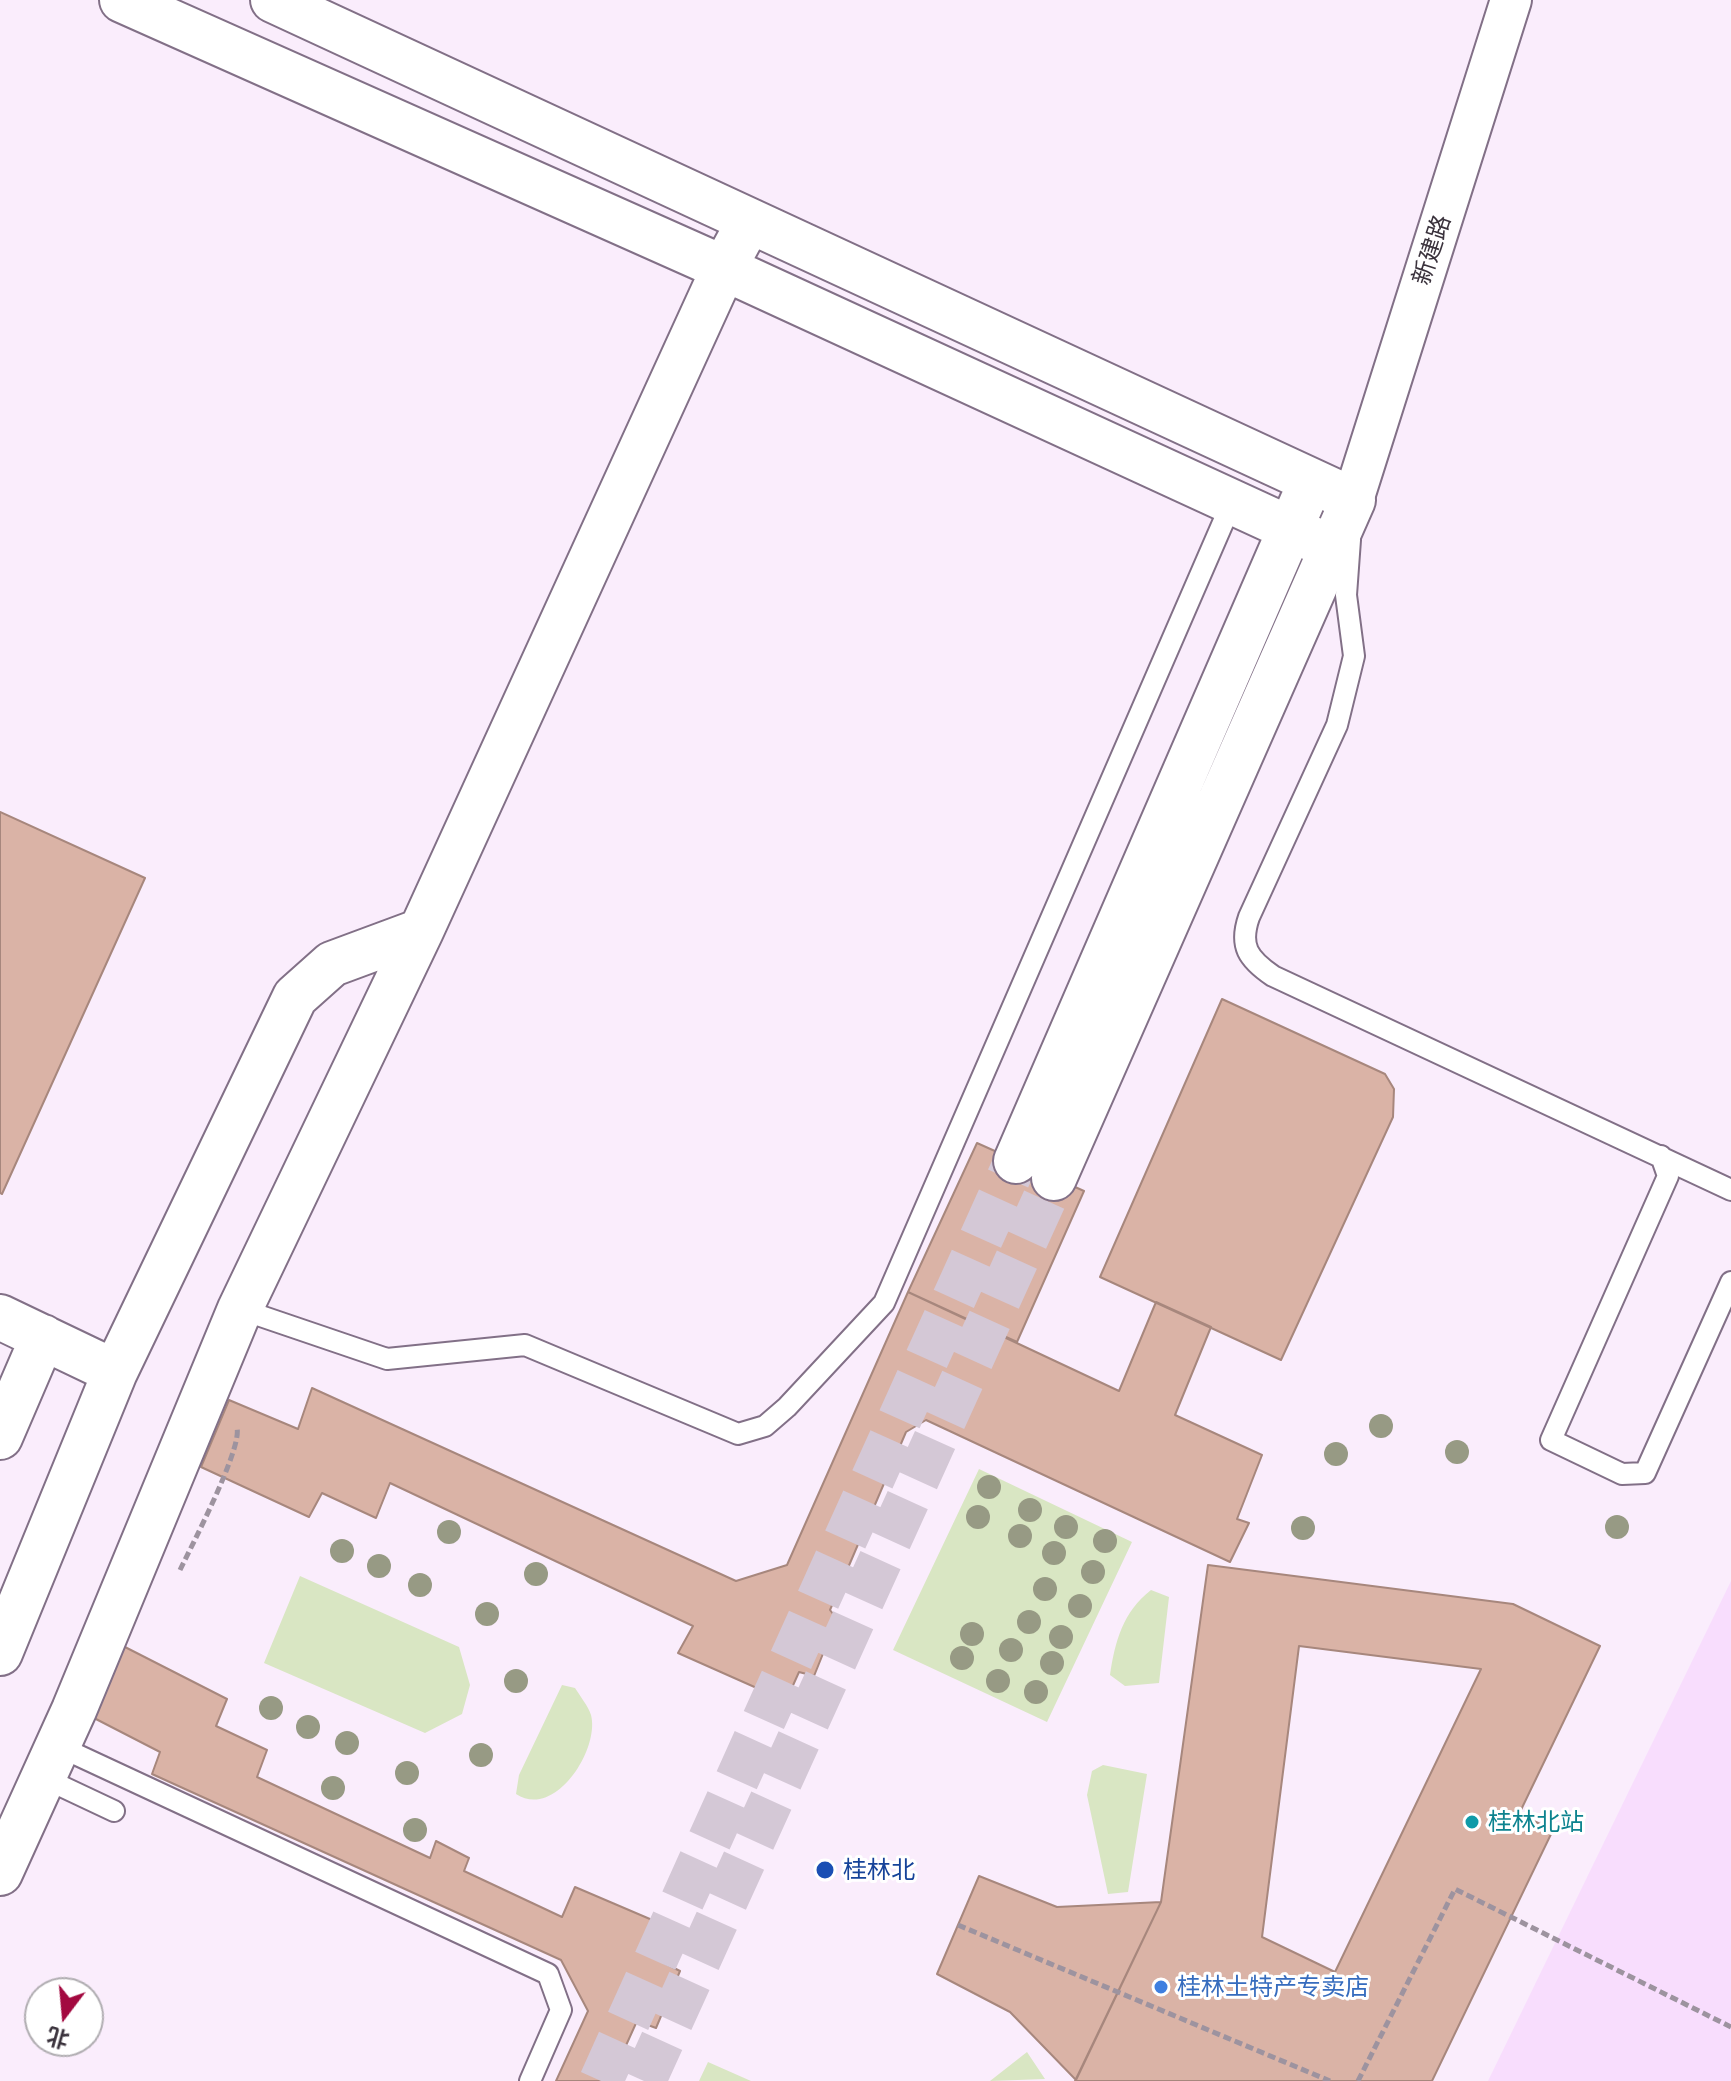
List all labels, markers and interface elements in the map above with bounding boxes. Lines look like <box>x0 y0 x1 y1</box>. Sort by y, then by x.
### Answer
street label: 新建路 <box>1407 211 1457 289</box>
place label: 桂林北站 <box>1488 1808 1584 1836</box>
marker: 桂林北站 <box>1463 1813 1481 1831</box>
place label: 桂林北 <box>843 1856 915 1884</box>
marker: 桂林北 <box>814 1859 836 1881</box>
place label: 桂林土特产专卖店 <box>1177 1973 1369 2001</box>
north arrow <box>24 1977 104 2057</box>
marker: 桂林土特产专卖店 <box>1152 1978 1170 1996</box>
text: 北 <box>44 2023 72 2055</box>

